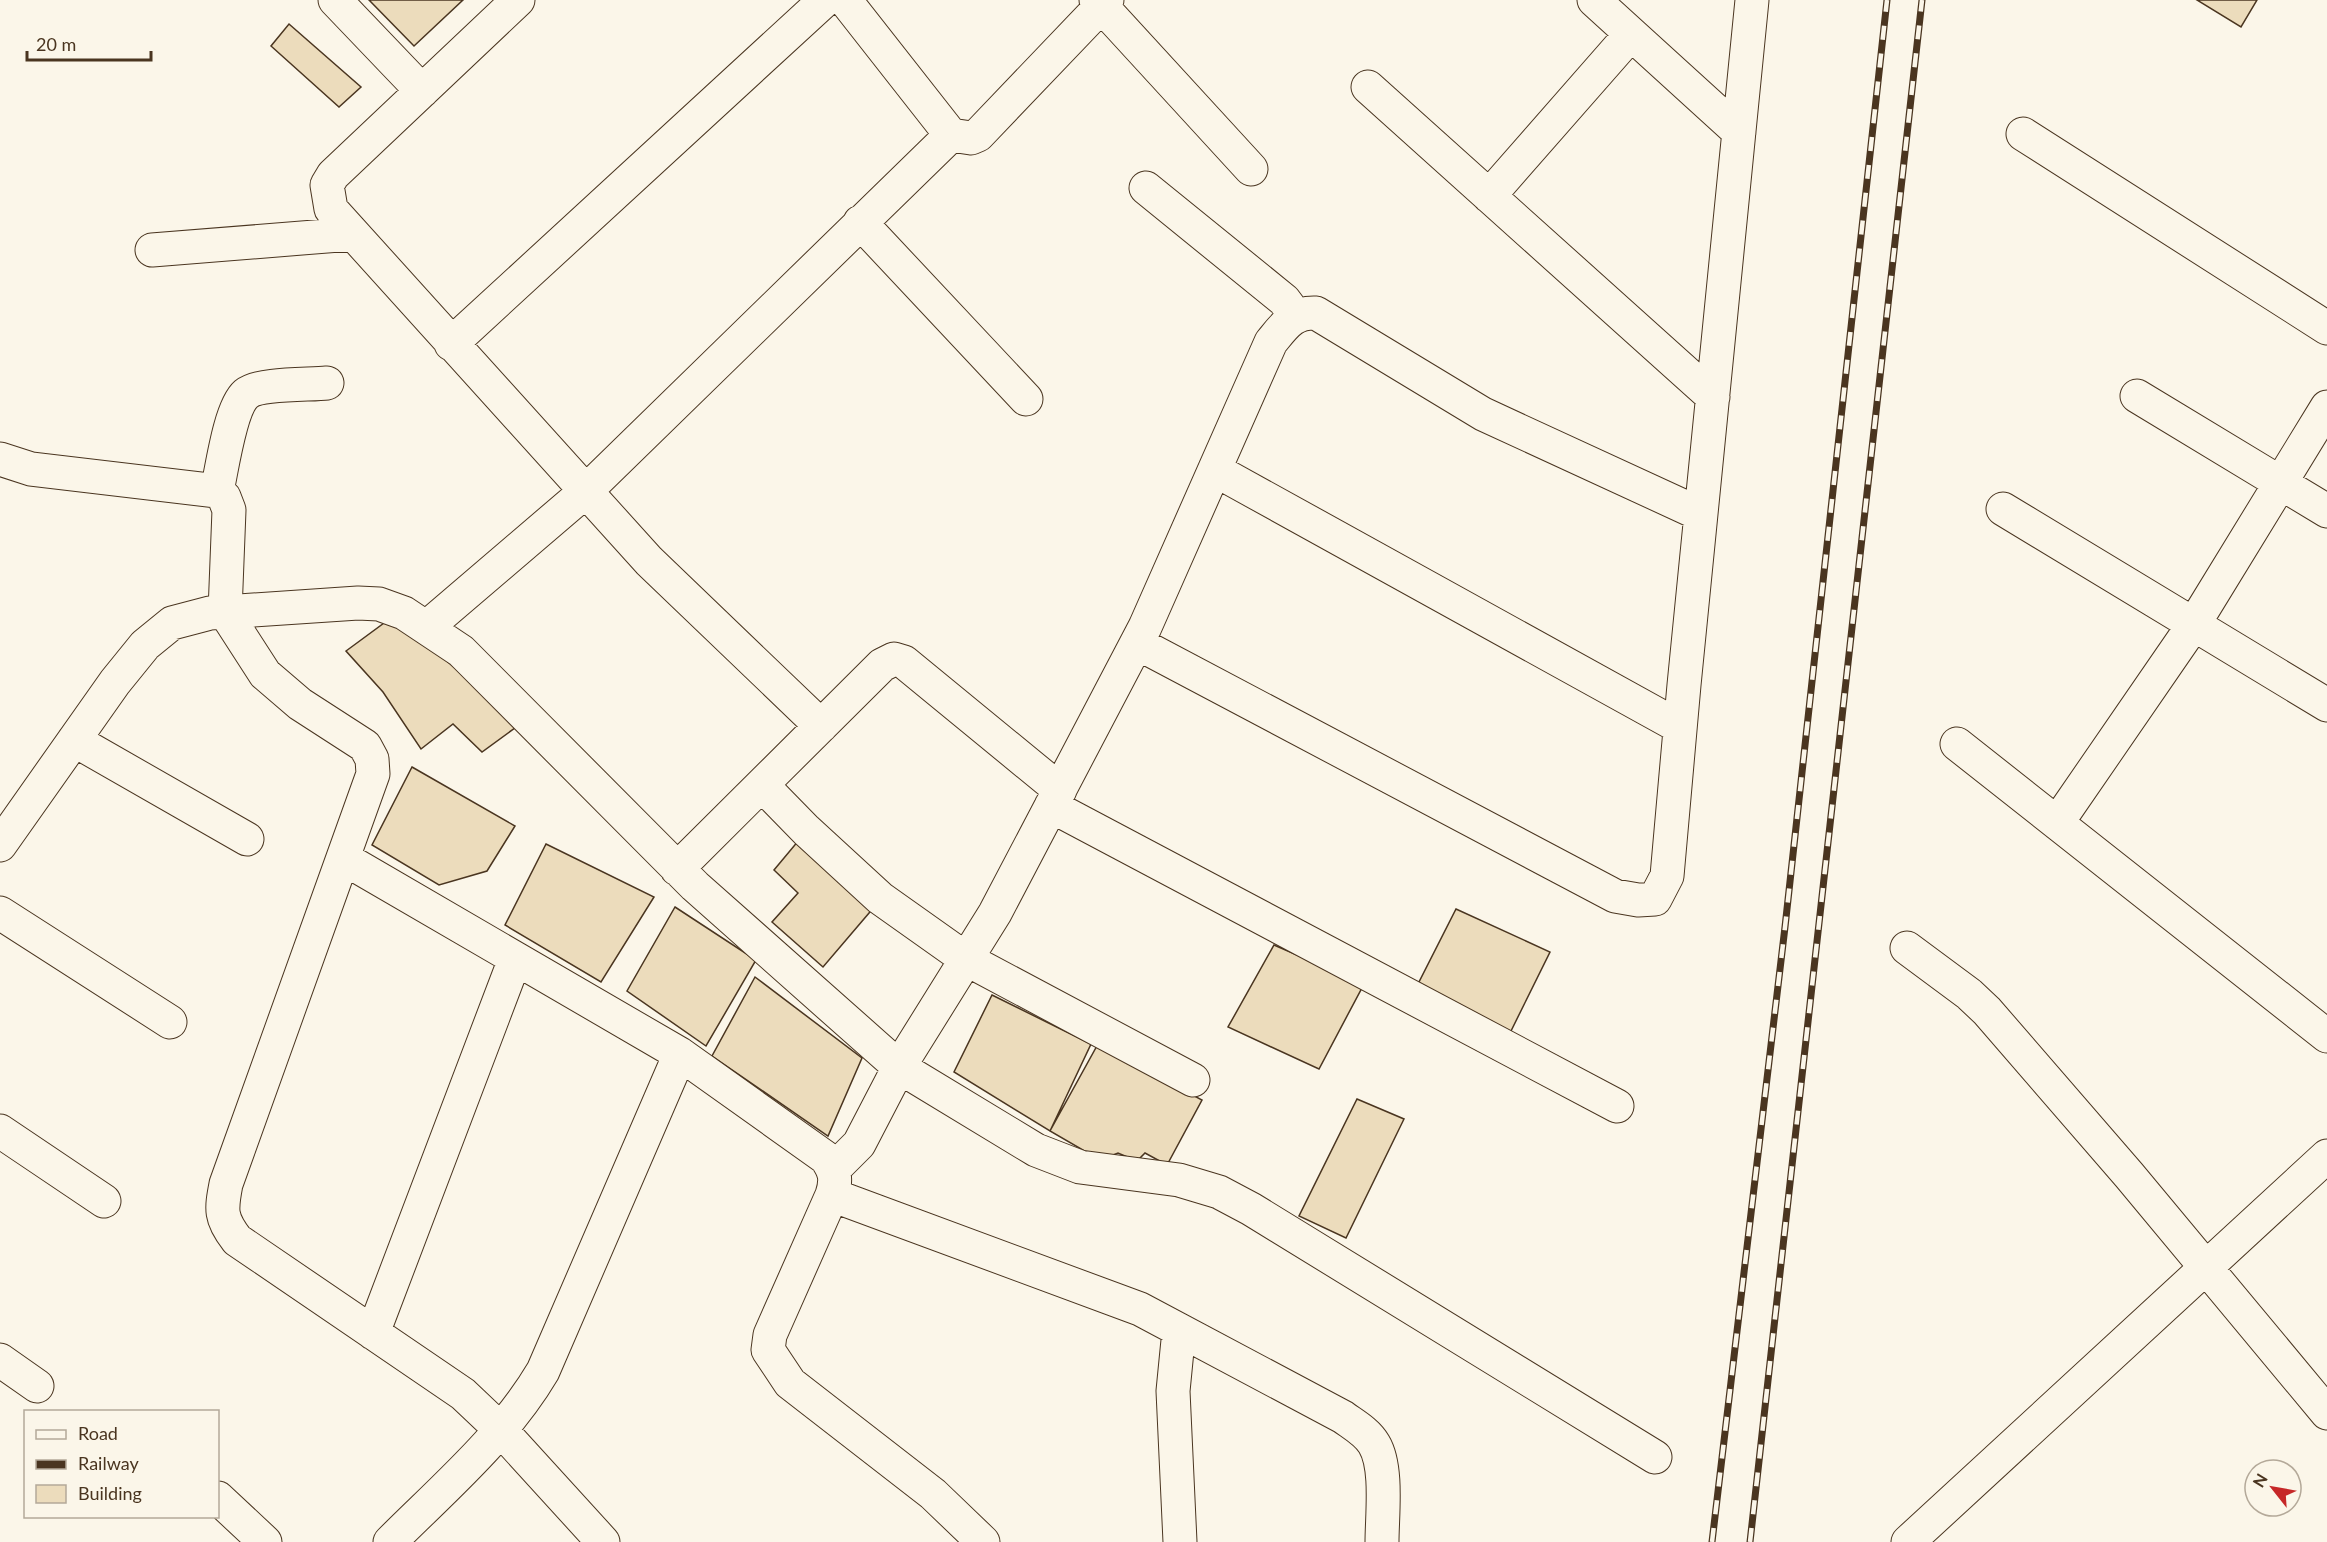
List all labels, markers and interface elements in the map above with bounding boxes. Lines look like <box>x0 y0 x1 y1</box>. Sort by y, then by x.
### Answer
scale bar <box>27 24 152 62</box>
text: 20 m <box>36 33 76 55</box>
legend <box>24 1410 219 1518</box>
text: Road <box>78 1422 118 1444</box>
text: Railway <box>78 1452 139 1474</box>
north arrow <box>2243 1458 2303 1518</box>
text: N <box>2248 1470 2271 1490</box>
text: Building <box>78 1482 142 1504</box>

